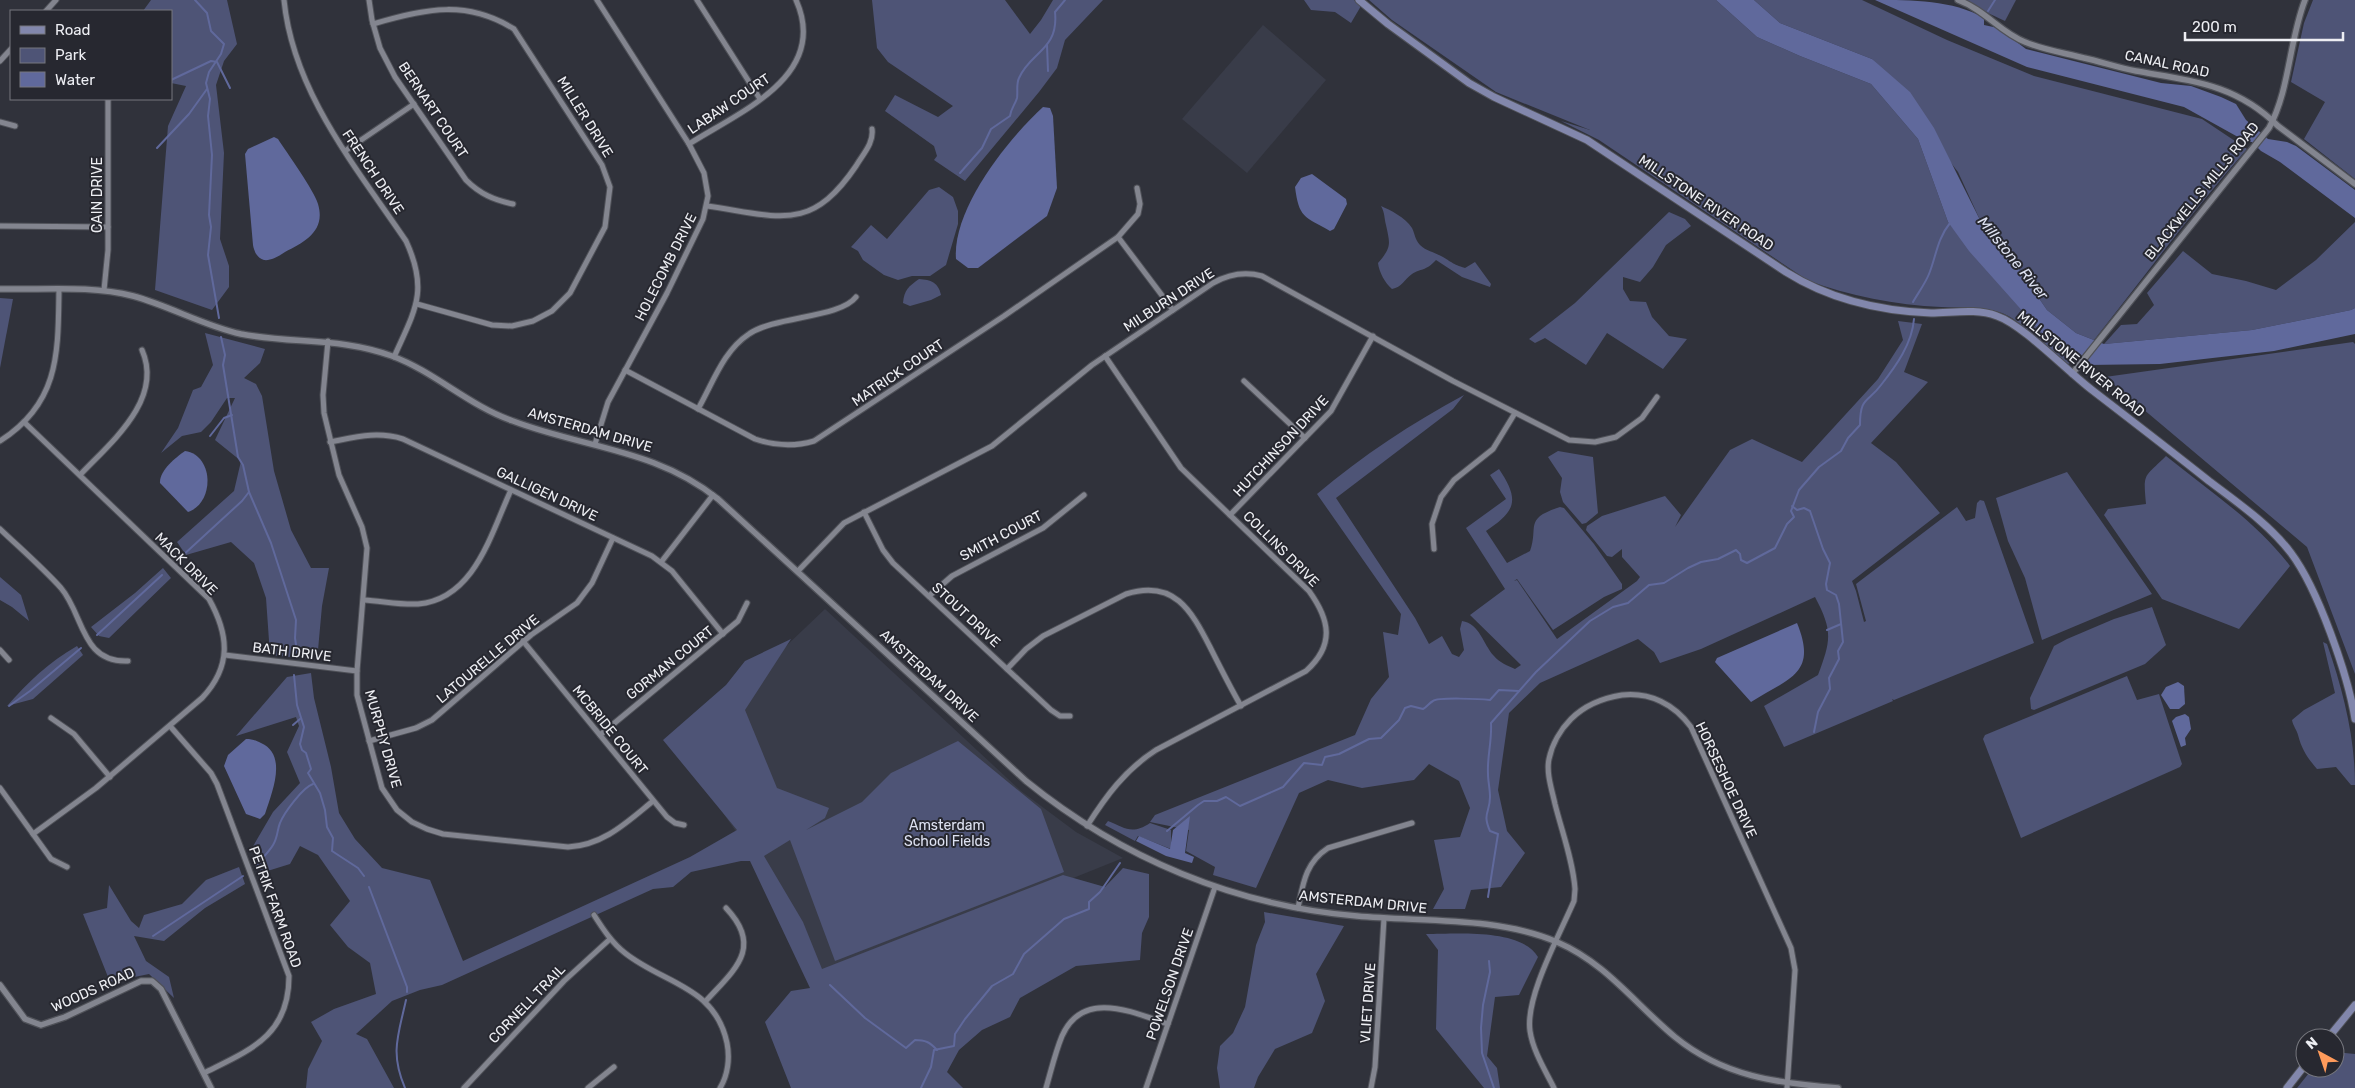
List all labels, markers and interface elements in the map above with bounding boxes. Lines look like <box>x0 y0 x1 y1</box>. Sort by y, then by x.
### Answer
legend <box>10 10 172 100</box>
scale bar <box>2185 10 2342 42</box>
text: 200 m <box>2192 18 2237 36</box>
text: Road <box>55 21 91 39</box>
text: Park <box>55 46 86 64</box>
street label: CANAL ROAD <box>2123 47 2211 81</box>
street label: BERNART COURT <box>395 59 471 161</box>
street label: LABAW COURT <box>685 70 773 138</box>
text: Water <box>55 71 95 89</box>
street label: MILLER DRIVE <box>553 73 617 161</box>
street label: BLACKWELLS MILLS ROAD <box>2141 119 2263 263</box>
street label: FRENCH DRIVE <box>338 126 408 218</box>
street label: MILLSTONE RIVER ROAD <box>1635 151 1777 255</box>
street label: CAIN DRIVE <box>89 157 106 233</box>
street label: HOLECOMB DRIVE <box>631 210 701 324</box>
water label: Millstone River <box>1974 213 2053 304</box>
street label: MILBURN DRIVE <box>1121 264 1217 336</box>
street label: MILLSTONE RIVER ROAD <box>2014 307 2148 421</box>
street label: MATRICK COURT <box>849 336 947 410</box>
street label: HUTCHINSON DRIVE <box>1230 392 1332 500</box>
street label: AMSTERDAM DRIVE <box>526 404 654 456</box>
street label: GALLIGEN DRIVE <box>494 463 600 525</box>
street label: SMITH COURT <box>957 507 1045 565</box>
street label: COLLINS DRIVE <box>1239 507 1323 591</box>
street label: MACK DRIVE <box>151 529 221 599</box>
street label: STOUT DRIVE <box>928 579 1004 651</box>
street label: LATOURELLE DRIVE <box>433 611 543 707</box>
street label: GORMAN COURT <box>623 623 717 703</box>
street label: AMSTERDAM DRIVE <box>876 626 982 726</box>
street label: BATH DRIVE <box>252 639 332 665</box>
street label: MCBRIDE COURT <box>569 682 651 778</box>
street label: MURPHY DRIVE <box>361 688 405 790</box>
street label: HORSESHOE DRIVE <box>1692 719 1760 841</box>
park label: Amsterdam School Fields <box>904 817 990 850</box>
street label: PETRIK FARM ROAD <box>245 844 305 970</box>
street label: AMSTERDAM DRIVE <box>1298 887 1428 917</box>
street label: POWELSON DRIVE <box>1143 926 1197 1042</box>
street label: CORNELL TRAIL <box>485 961 569 1047</box>
street label: VLIET DRIVE <box>1357 962 1379 1044</box>
street label: WOODS ROAD <box>49 964 137 1016</box>
north arrow <box>2295 1028 2345 1078</box>
text: N <box>2303 1034 2321 1053</box>

